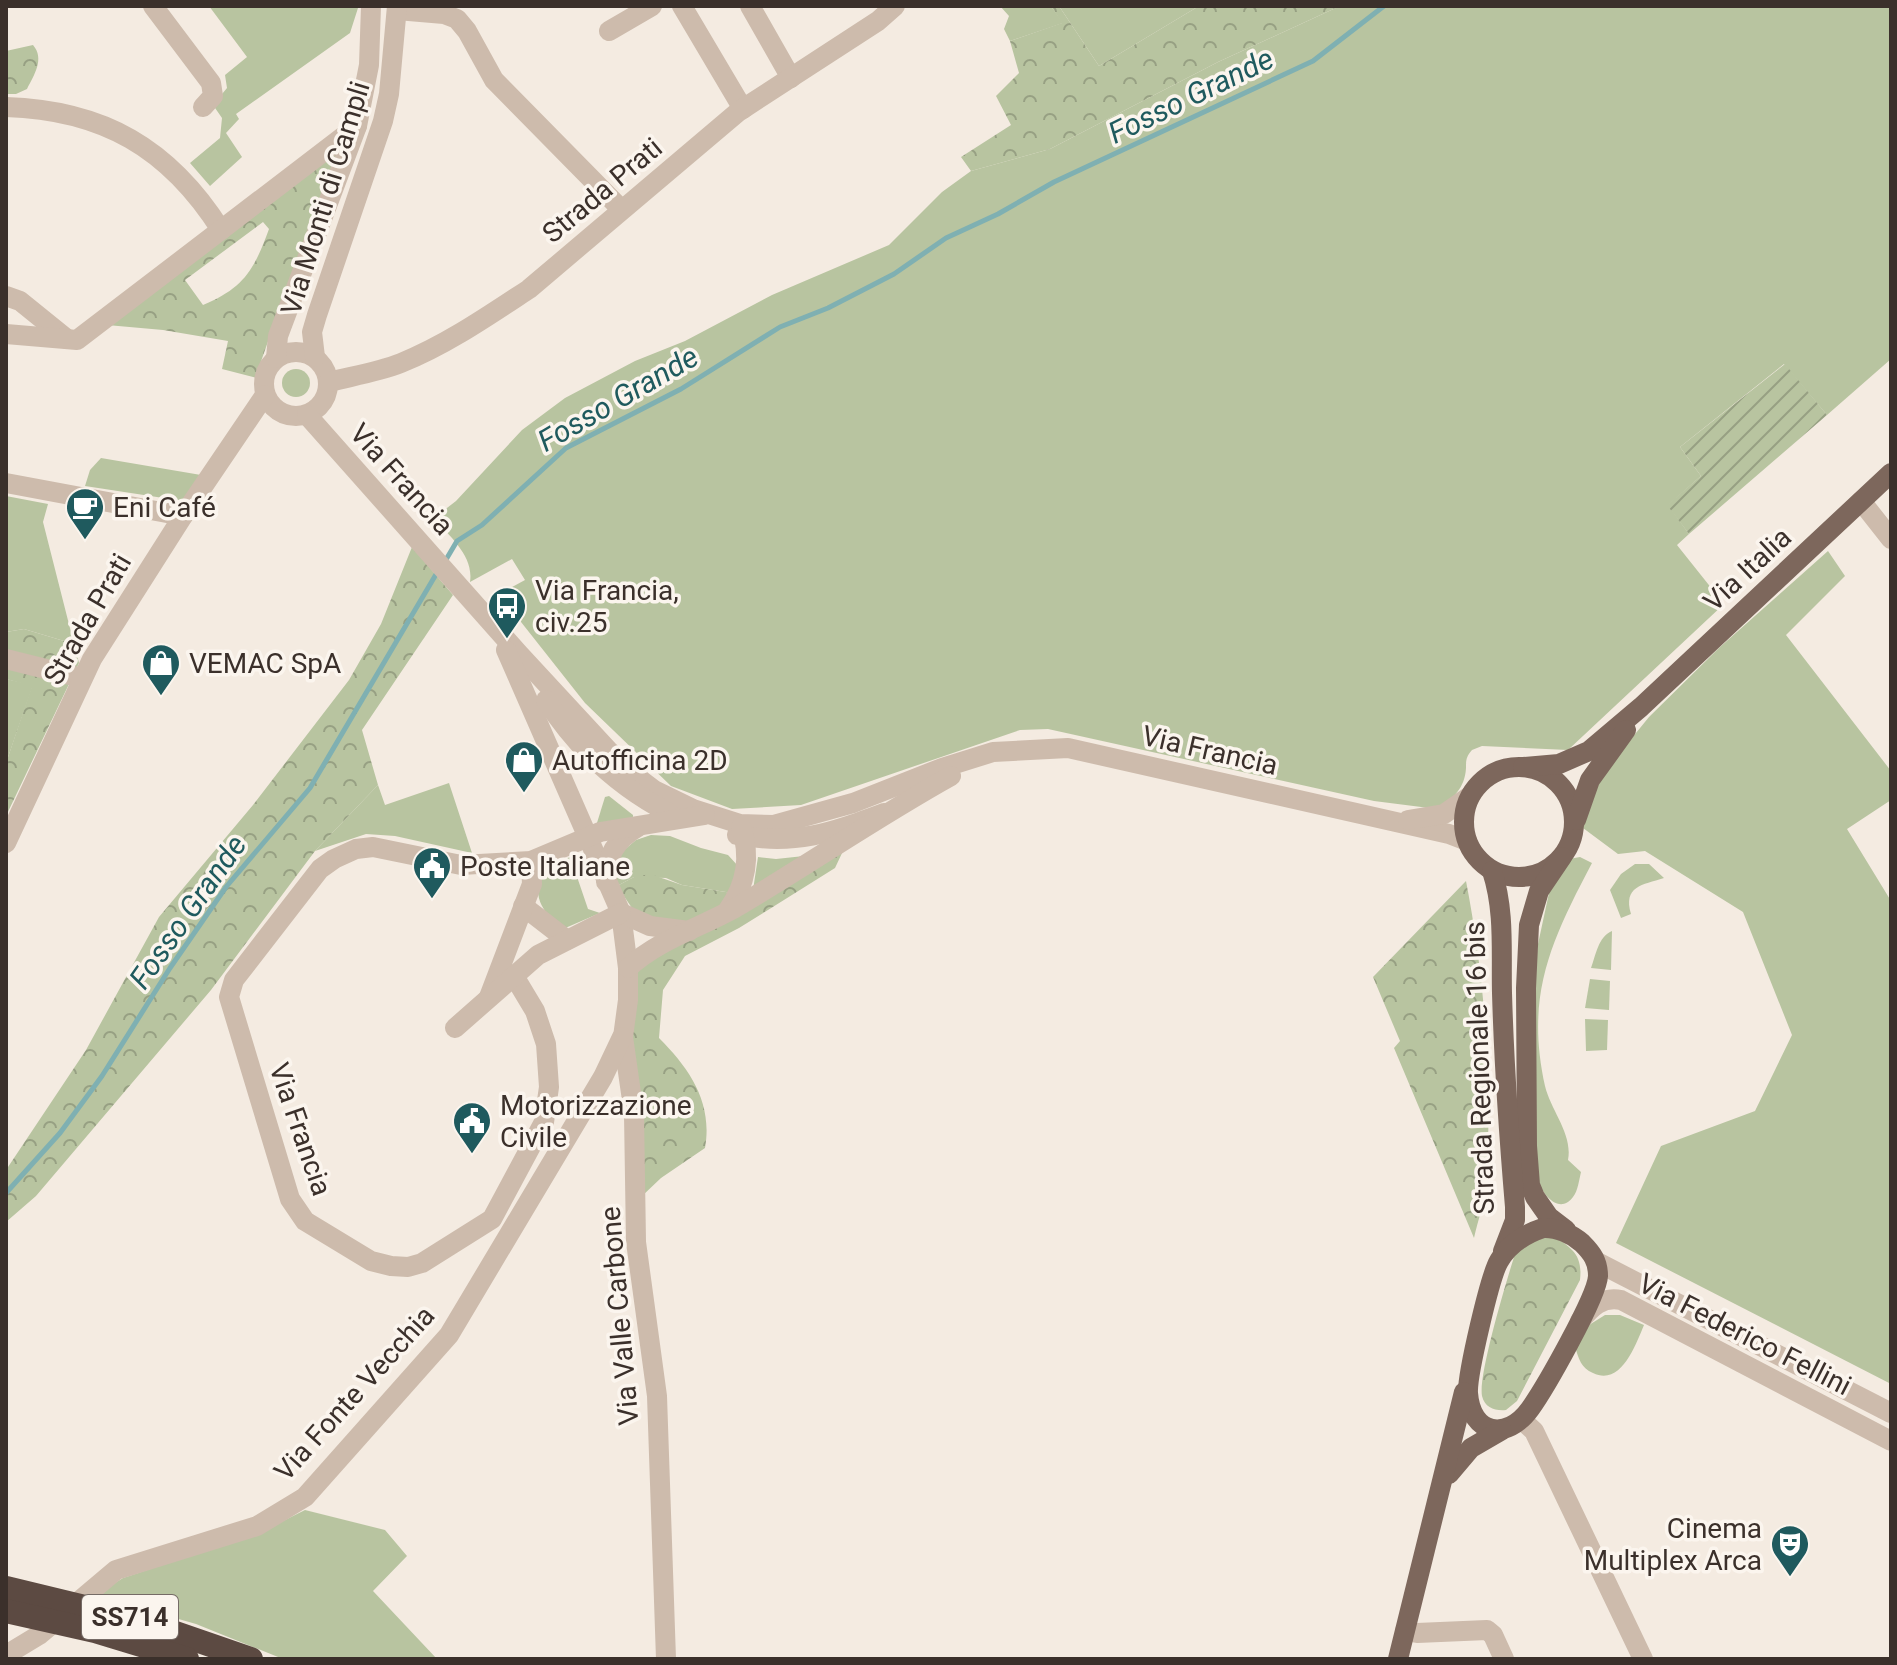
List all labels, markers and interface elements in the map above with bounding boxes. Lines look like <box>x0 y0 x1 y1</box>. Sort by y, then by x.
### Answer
water label: Fosso Grande <box>1103 41 1279 151</box>
street label: Via Monti di Campli <box>274 77 377 319</box>
street label: Strada Prati <box>536 131 669 250</box>
water label: Fosso Grande <box>531 339 704 459</box>
street label: Via Francia <box>343 417 460 542</box>
cafe icon: Eni Café <box>64 486 106 541</box>
place label: Eni Café <box>113 491 216 524</box>
street label: Via Italia <box>1697 521 1798 618</box>
street label: Strada Prati <box>37 548 138 691</box>
place label: Via Francia, civ.25 <box>535 574 679 639</box>
bus stop icon: Via Francia, civ.25 <box>486 585 528 640</box>
shop icon: VEMAC SpA <box>140 642 182 697</box>
place label: VEMAC SpA <box>189 647 341 680</box>
street label: Via Francia <box>1139 719 1281 782</box>
shop icon: Autofficina 2D <box>503 739 545 794</box>
place label: Autofficina 2D <box>552 744 728 777</box>
water label: Fosso Grande <box>122 828 253 995</box>
public building icon: Poste Italiane <box>411 845 453 900</box>
place label: Poste Italiane <box>460 850 630 883</box>
street label: Strada Regionale 16 bis <box>1458 921 1501 1215</box>
street label: Via Francia <box>262 1058 339 1200</box>
place label: Motorizzazione Civile <box>500 1089 692 1154</box>
public building icon: Motorizzazione Civile <box>451 1100 493 1155</box>
street label: Via Valle Carbone <box>593 1205 646 1427</box>
street label: Via Federico Fellini <box>1633 1267 1857 1402</box>
street label: Via Fonte Vecchia <box>267 1299 441 1487</box>
place label: Cinema Multiplex Arca <box>1584 1512 1762 1577</box>
theatre icon: Cinema Multiplex Arca <box>1769 1523 1811 1578</box>
road number: SS714 <box>82 1595 178 1639</box>

